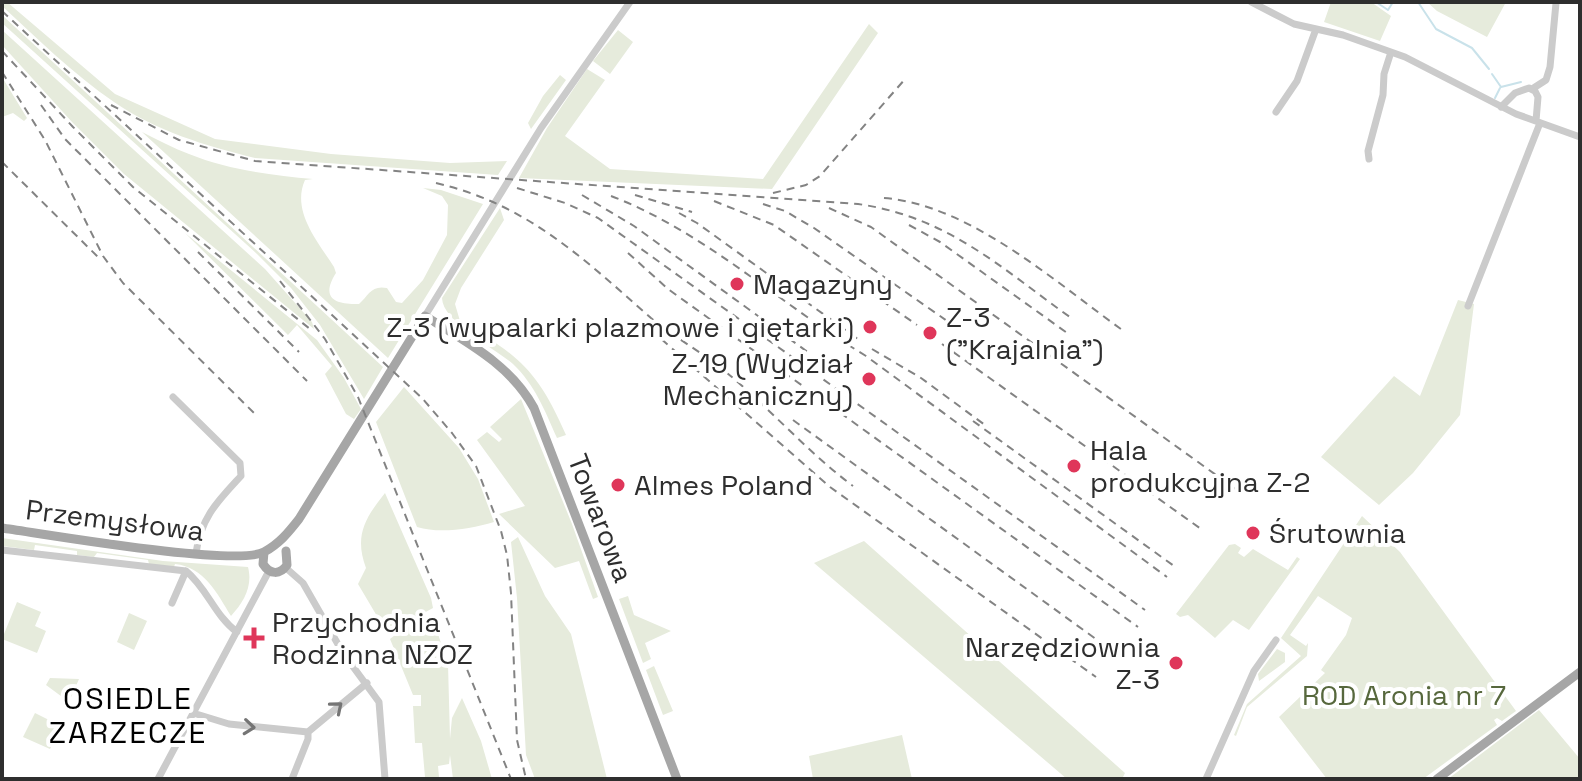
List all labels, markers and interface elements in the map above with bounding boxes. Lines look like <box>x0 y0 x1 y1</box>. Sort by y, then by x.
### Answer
place label: Magazyny <box>753 266 893 302</box>
marker: Magazyny <box>728 275 746 293</box>
place label: Z-3 ("Krajalnia") <box>946 299 1103 367</box>
place label: Z-3 (wypalarki plazmowe i giętarki) <box>386 309 854 345</box>
marker: Z-3 (wypalarki plazmowe i giętarki) <box>861 318 879 336</box>
marker: Z-3 ("Krajalnia") <box>921 324 939 342</box>
place label: Z-19 (Wydział Mechaniczny) <box>663 345 853 413</box>
marker: Z-19 (Wydział Mechaniczny) <box>860 370 878 388</box>
place label: Hala produkcyjna Z-2 <box>1090 432 1311 500</box>
street label: Towarowa <box>560 449 642 587</box>
marker: Hala produkcyjna Z-2 <box>1065 457 1083 475</box>
place label: Almes Poland <box>634 467 813 503</box>
marker: Almes Poland <box>609 476 627 494</box>
street label: Przemysłowa <box>24 491 206 549</box>
place label: Śrutownia <box>1269 515 1406 551</box>
marker: Śrutownia <box>1244 524 1262 542</box>
place label: Przychodnia Rodzinna NZOZ <box>272 604 473 672</box>
marker: Przychodnia Rodzinna NZOZ <box>243 627 265 649</box>
place label: Narzędziownia Z-3 <box>965 629 1160 697</box>
marker: Narzędziownia Z-3 <box>1167 654 1185 672</box>
park label: ROD Aronia nr 7 <box>1302 677 1506 713</box>
district label: OSIEDLE ZARZECZE <box>49 679 207 752</box>
one-way arrow <box>328 702 342 717</box>
one-way arrow <box>243 718 256 735</box>

